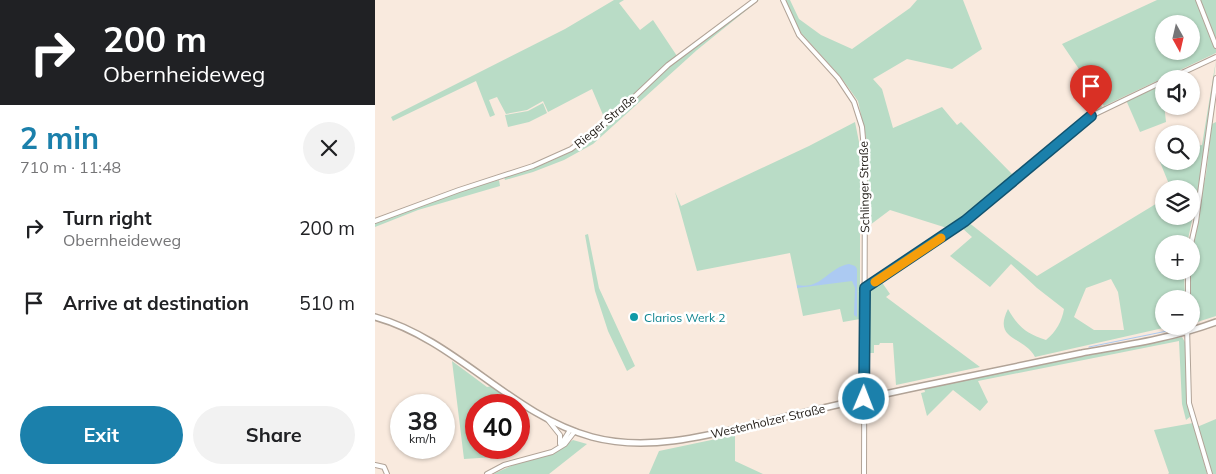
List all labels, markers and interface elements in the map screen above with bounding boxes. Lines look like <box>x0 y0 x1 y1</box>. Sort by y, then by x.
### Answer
north arrow <box>1155 15 1200 60</box>
map controls <box>1155 15 1200 335</box>
text: 200 m <box>103 17 207 61</box>
icon: right <box>20 20 85 85</box>
text: Obernheideweg <box>103 60 265 88</box>
pin <box>1070 65 1112 116</box>
button: sound <box>1155 70 1200 115</box>
icon: arrive <box>1077 72 1105 100</box>
street label: Rieger Straße <box>571 91 639 151</box>
text: 2 min <box>20 119 99 157</box>
button: close <box>303 122 355 174</box>
button: search <box>1155 125 1200 170</box>
street label: Schlinger Straße <box>856 141 872 233</box>
text: 710 m · 11:48 <box>20 157 121 177</box>
button: layers <box>1155 180 1200 225</box>
text: Turn right <box>63 206 152 230</box>
icon: right <box>20 214 48 242</box>
text: 200 m <box>299 216 355 240</box>
text: Obernheideweg <box>63 230 181 250</box>
button: + <box>1155 235 1200 280</box>
icon: arrive <box>20 289 48 317</box>
button: − <box>1155 290 1200 335</box>
text: Arrive at destination <box>63 291 249 315</box>
text: 510 m <box>299 291 355 315</box>
place label: Clarios Werk 2 <box>644 310 725 325</box>
marker: Clarios Werk 2 <box>628 311 640 323</box>
position arrow <box>837 372 889 424</box>
speed limit sign: 40 <box>465 394 530 459</box>
street label: Westenholzer Straße <box>709 401 827 441</box>
text: 38 <box>407 405 438 436</box>
button: Exit <box>20 406 183 464</box>
button: Share <box>193 406 355 464</box>
text: km/h <box>409 431 436 446</box>

